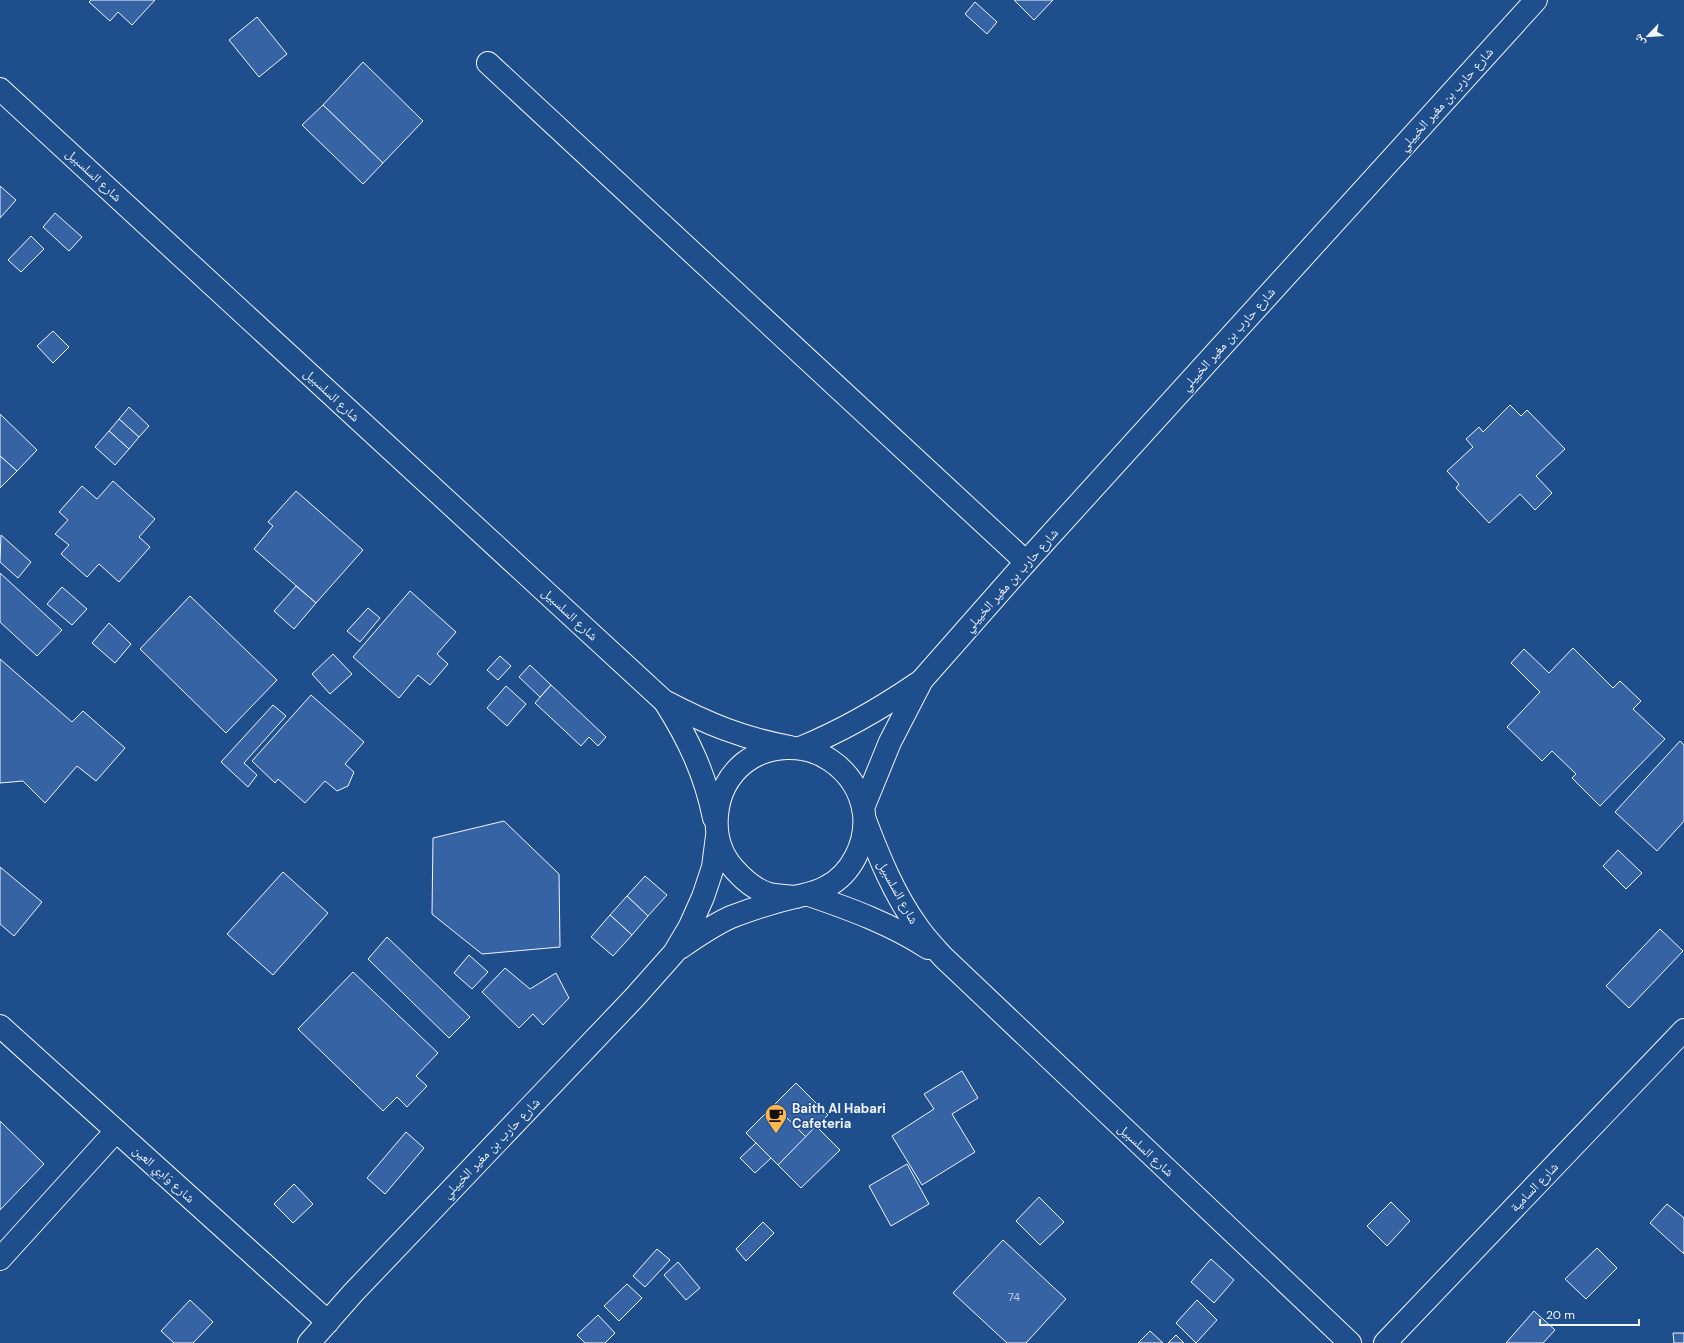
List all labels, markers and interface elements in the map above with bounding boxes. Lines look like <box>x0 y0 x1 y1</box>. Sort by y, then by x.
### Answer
north arrow <box>1628 16 1668 56</box>
text: ش <box>1630 31 1649 48</box>
street label: شارع حارب بن مغير الخييلي <box>1395 44 1499 156</box>
street label: شارع السلسبيل <box>62 145 126 206</box>
street label: شارع حارب بن مغير الخييلي <box>1177 284 1281 396</box>
street label: شارع السلسبيل <box>300 365 364 426</box>
street label: شارع حارب بن مغير الخييلي <box>960 525 1064 637</box>
street label: شارع السلسبيل <box>538 584 602 645</box>
street label: شارع السلسبيل <box>873 857 923 927</box>
street label: شارع حارب بن مغير الخييلي <box>438 1094 545 1204</box>
place label: Baith Al Habari Cafeteria <box>792 1100 886 1132</box>
cafe icon: Baith Al Habari Cafeteria <box>763 1102 789 1135</box>
street label: شارع السلسبيل <box>1114 1120 1178 1181</box>
street label: شارع وَادِي العين <box>128 1142 199 1208</box>
street label: شارع السامية <box>1506 1159 1563 1216</box>
house number: 74 <box>1008 1290 1020 1304</box>
scale bar <box>1540 1301 1639 1327</box>
text: 20 m <box>1546 1307 1575 1323</box>

